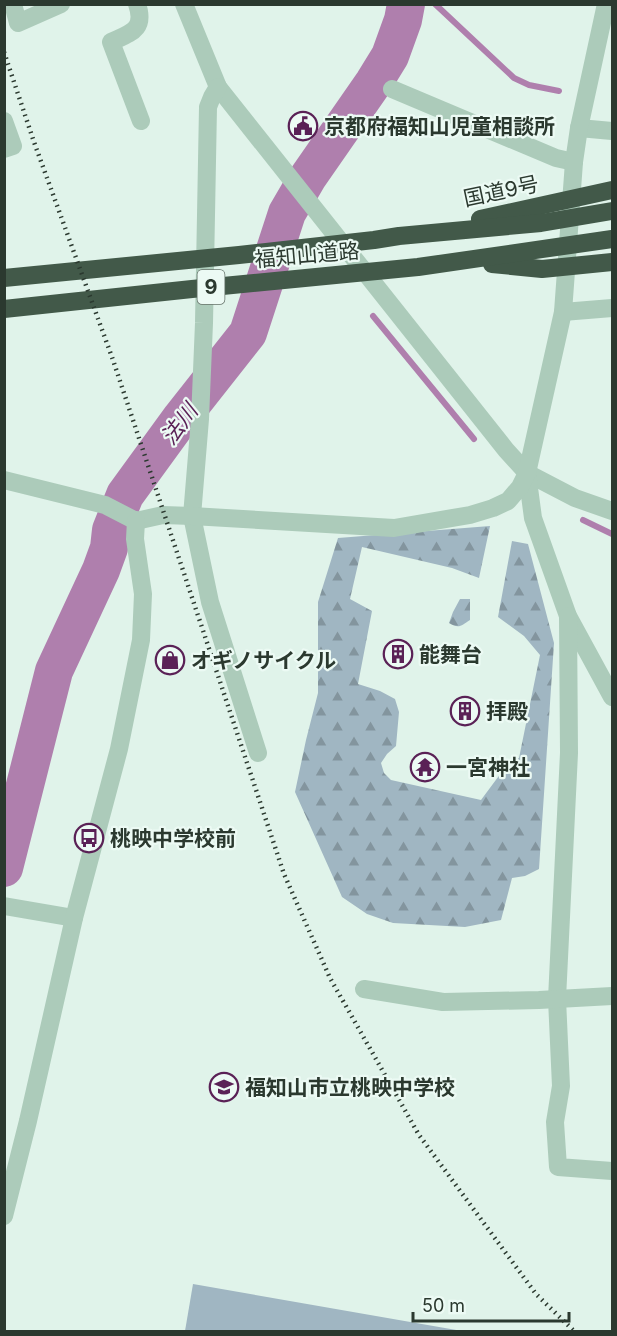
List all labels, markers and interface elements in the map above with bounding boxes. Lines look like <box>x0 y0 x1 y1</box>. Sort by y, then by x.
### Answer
public building icon: 京都府福知山児童相談所 <box>287 110 319 142</box>
place label: 京都府福知山児童相談所 <box>324 114 555 139</box>
street label: 国道9号 <box>461 171 541 211</box>
street label: 福知山道路 <box>254 238 360 272</box>
road number: 9 <box>198 270 224 304</box>
water label: 法川 <box>155 397 204 449</box>
building icon: 能舞台 <box>382 638 414 670</box>
place label: 能舞台 <box>419 642 482 667</box>
shop icon: オギノサイクル <box>154 644 186 676</box>
place label: オギノサイクル <box>191 648 336 673</box>
building icon: 拝殿 <box>449 695 481 727</box>
place label: 拝殿 <box>486 699 528 724</box>
temple icon: 一宮神社 <box>409 751 441 783</box>
place label: 一宮神社 <box>446 755 530 780</box>
bus stop icon: 桃映中学校前 <box>73 822 105 854</box>
place label: 桃映中学校前 <box>110 826 236 851</box>
school or university icon: 福知山市立桃映中学校 <box>208 1071 240 1103</box>
place label: 福知山市立桃映中学校 <box>245 1075 455 1100</box>
scale bar <box>413 1285 569 1323</box>
text: 50 m <box>422 1295 465 1316</box>

